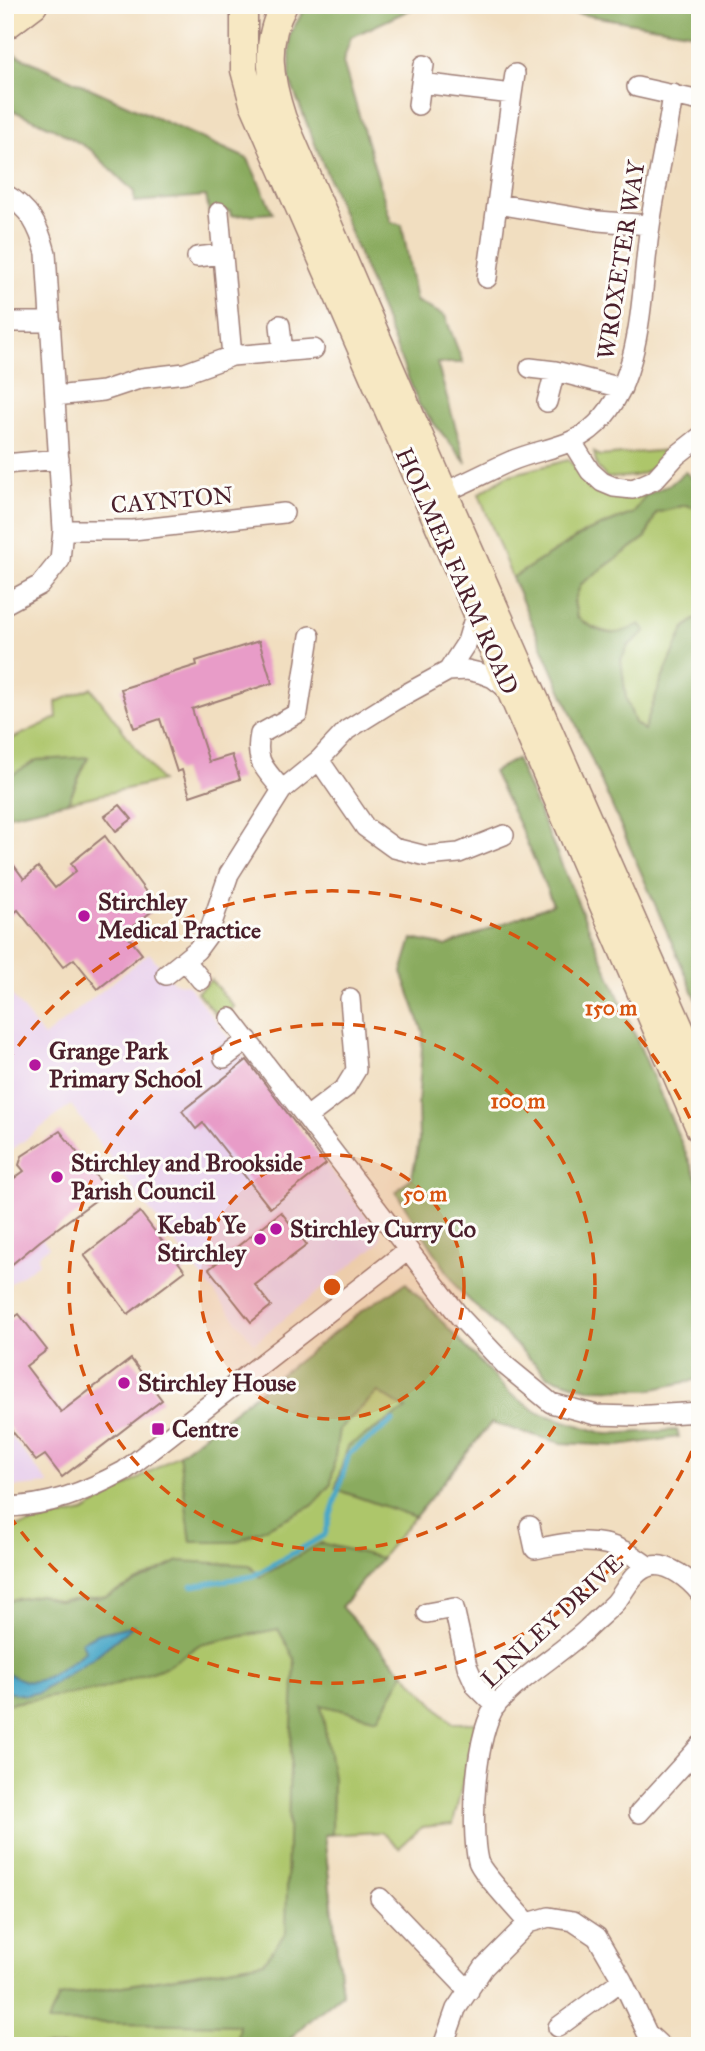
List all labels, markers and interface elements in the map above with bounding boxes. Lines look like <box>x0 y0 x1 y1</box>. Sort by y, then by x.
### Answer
street label: WROXETER WAY <box>590 158 652 362</box>
street label: HOLMER FARM ROAD <box>389 443 525 699</box>
street label: CAYNTON <box>110 480 234 520</box>
place label: Stirchley Medical Practice <box>98 887 261 945</box>
marker: Stirchley Medical Practice <box>76 908 92 924</box>
text: 150 m <box>585 995 637 1021</box>
place label: Grange Park Primary School <box>49 1036 203 1094</box>
marker: Grange Park Primary School <box>27 1057 43 1073</box>
text: 100 m <box>491 1088 546 1114</box>
place label: Stirchley and Brookside Parish Council <box>71 1148 303 1206</box>
marker: Stirchley and Brookside Parish Council <box>49 1169 65 1185</box>
text: 50 m <box>403 1181 447 1207</box>
place label: Kebab Ye Stirchley <box>157 1210 248 1268</box>
place label: Stirchley Curry Co <box>290 1214 476 1244</box>
marker: Stirchley Curry Co <box>268 1221 284 1237</box>
marker: Kebab Ye Stirchley <box>252 1231 268 1247</box>
centre of rings <box>320 1275 344 1299</box>
place label: Stirchley House <box>138 1368 296 1398</box>
marker: Stirchley House <box>116 1375 132 1391</box>
place label: Centre <box>172 1414 239 1444</box>
marker: Centre <box>150 1421 166 1437</box>
street label: LINLEY DRIVE <box>475 1548 629 1694</box>

